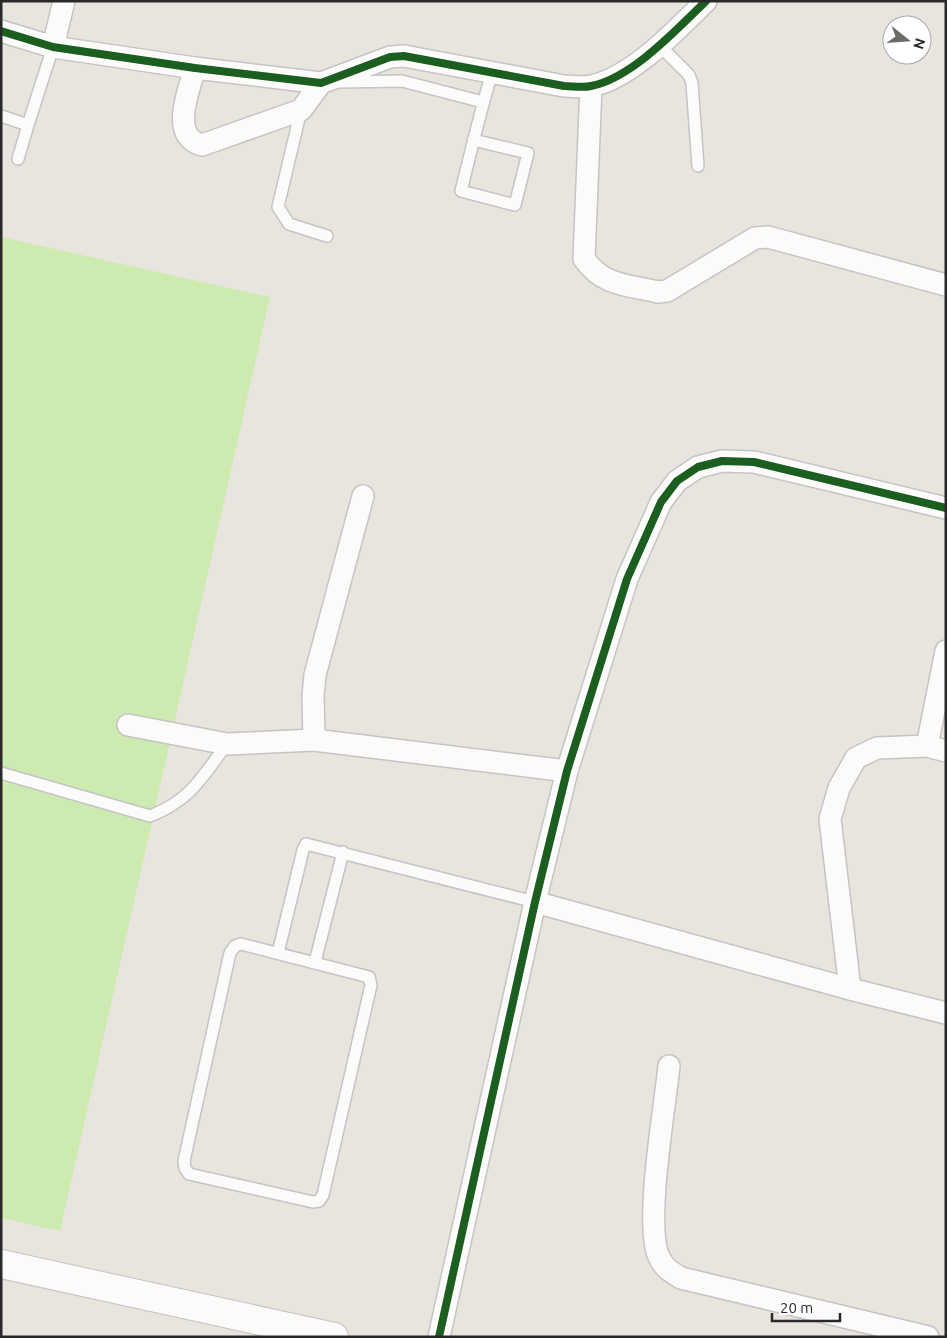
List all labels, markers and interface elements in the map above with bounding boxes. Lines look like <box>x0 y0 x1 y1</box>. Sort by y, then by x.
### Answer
north arrow <box>882 15 932 65</box>
text: N <box>910 36 929 51</box>
scale bar <box>772 1290 840 1322</box>
text: 20 m <box>780 1299 813 1316</box>

